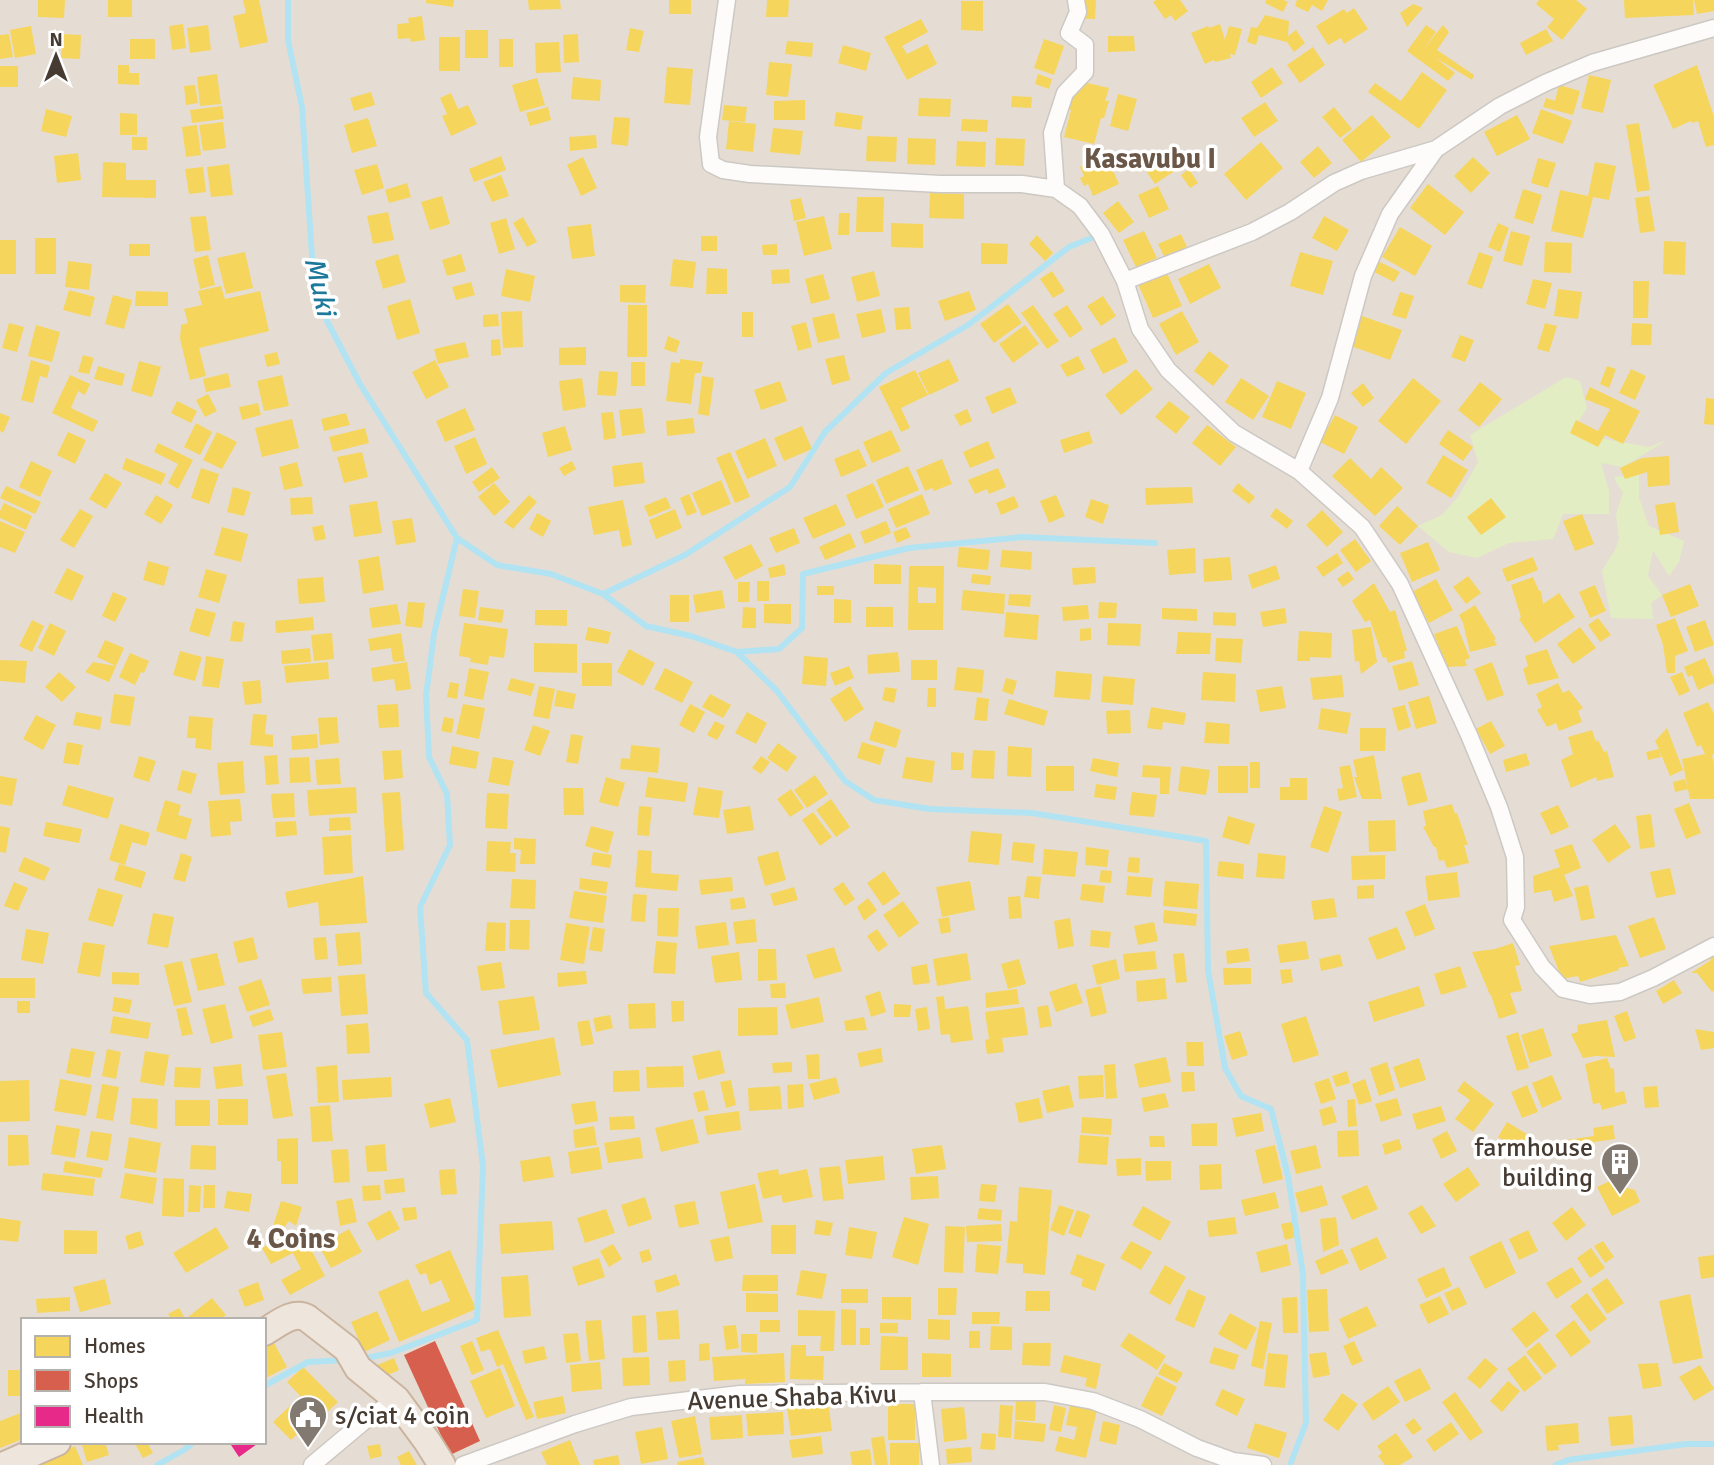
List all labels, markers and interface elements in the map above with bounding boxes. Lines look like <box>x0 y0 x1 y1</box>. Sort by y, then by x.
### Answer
north arrow <box>21 21 91 91</box>
text: N <box>49 28 63 52</box>
district label: Kasavubu I <box>1084 142 1216 176</box>
water label: Muki <box>297 253 344 321</box>
place label: farmhouse building <box>1475 1132 1593 1194</box>
building icon: farmhouse building <box>1599 1141 1641 1196</box>
district label: 4 Coins <box>247 1222 335 1256</box>
legend <box>21 1318 266 1444</box>
text: Homes <box>84 1333 146 1359</box>
text: Shops <box>84 1368 138 1394</box>
street label: Avenue Shaba Kivu <box>687 1378 897 1418</box>
public building icon: s/ciat 4 coin <box>287 1394 329 1449</box>
place label: s/ciat 4 coin <box>335 1400 470 1432</box>
text: Health <box>84 1403 144 1429</box>

